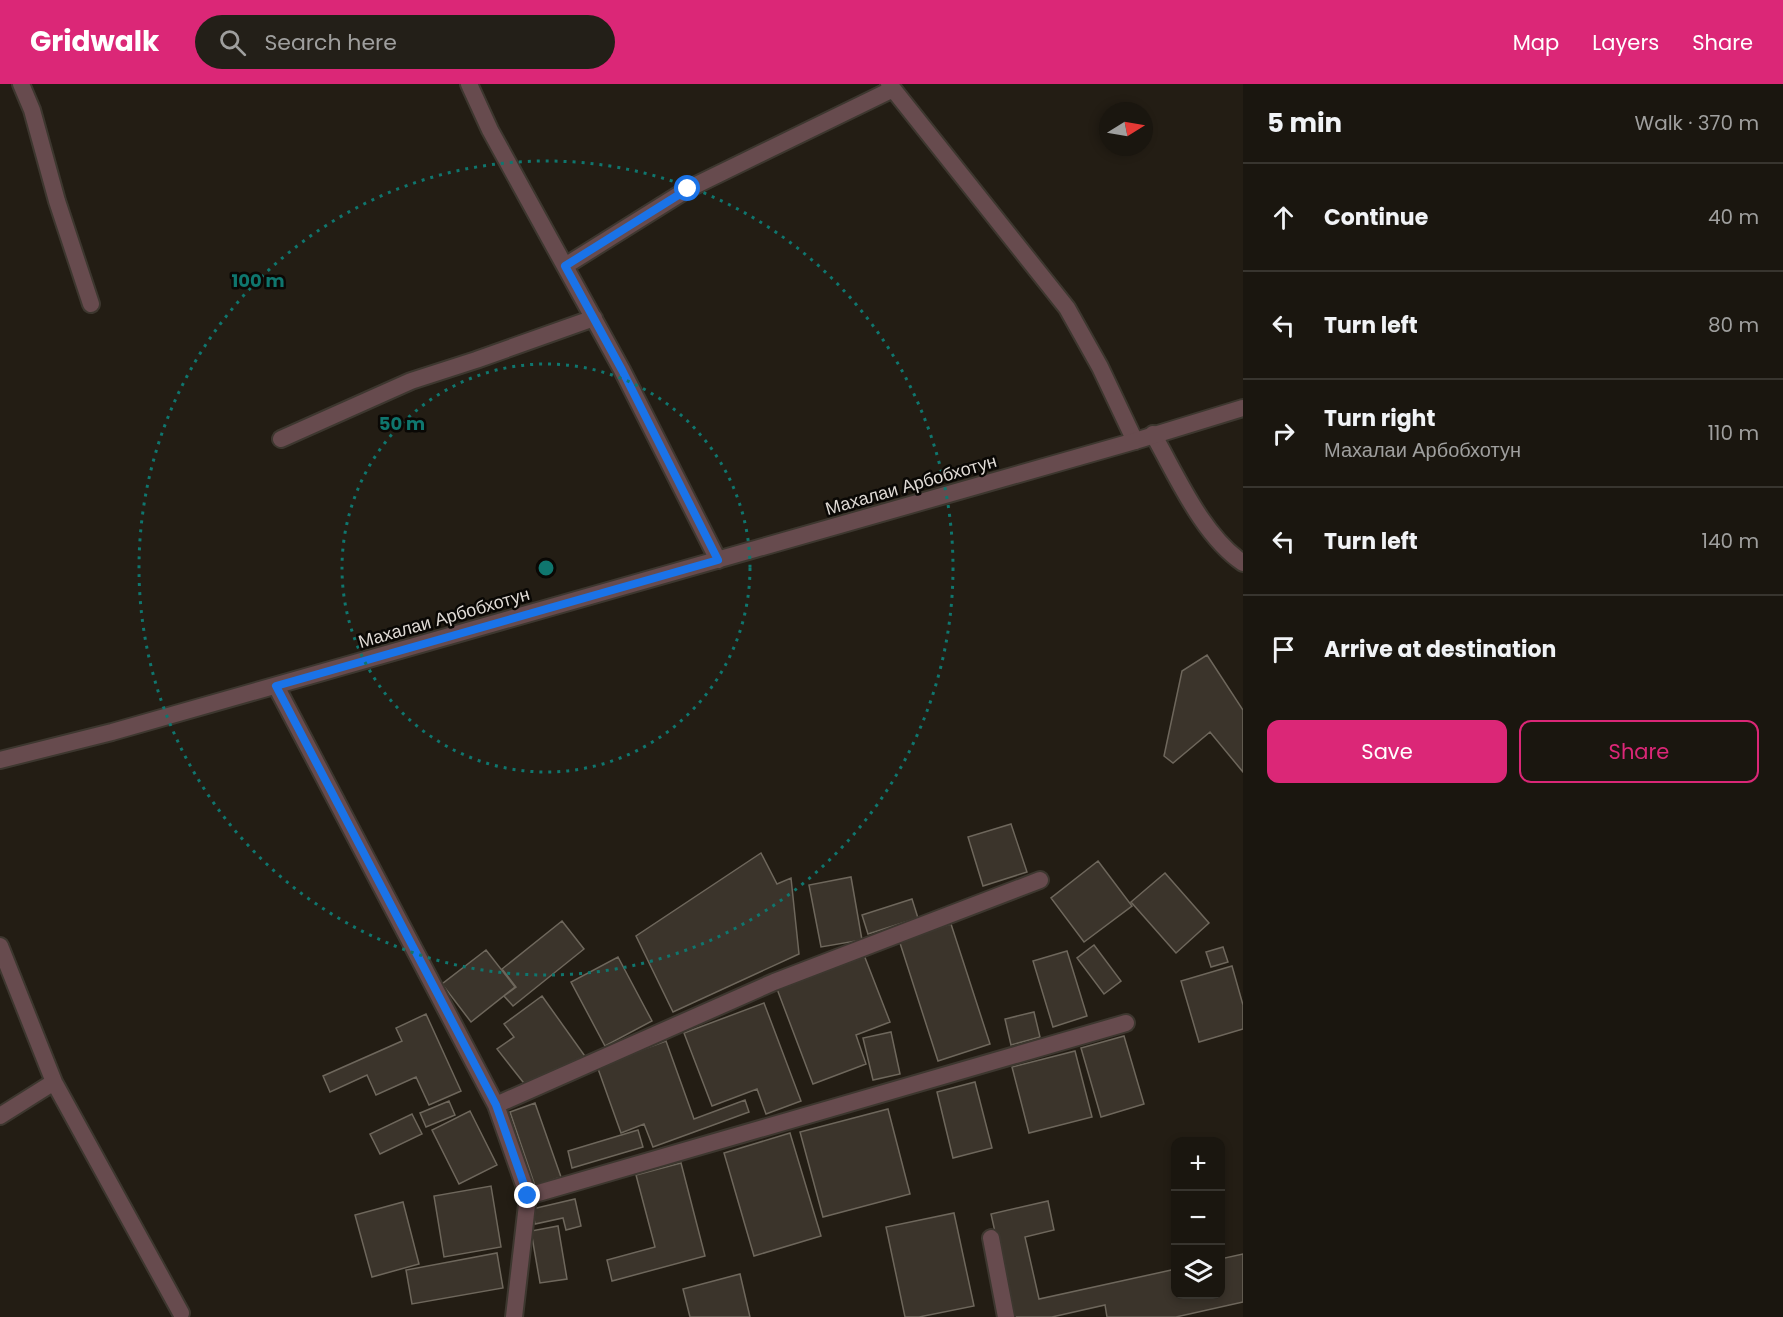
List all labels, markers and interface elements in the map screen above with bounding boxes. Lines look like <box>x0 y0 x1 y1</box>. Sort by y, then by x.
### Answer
search box <box>195 15 615 69</box>
text: Gridwalk <box>30 22 159 61</box>
icon: search <box>216 26 249 59</box>
text: Search here <box>264 27 397 58</box>
text: Map <box>1513 28 1559 57</box>
text: Layers <box>1592 28 1659 57</box>
text: Share <box>1692 28 1753 57</box>
north arrow <box>1099 102 1153 156</box>
text: 5 min <box>1267 105 1342 141</box>
text: Walk · 370 m <box>1635 109 1759 137</box>
route start <box>674 175 700 201</box>
icon: ahead <box>1267 201 1300 234</box>
text: Continue <box>1324 202 1428 233</box>
text: 40 m <box>1708 203 1759 231</box>
text: 100 m <box>231 268 285 293</box>
icon: left <box>1267 309 1300 342</box>
text: Turn left <box>1324 310 1418 341</box>
text: 80 m <box>1708 311 1759 339</box>
text: Turn right <box>1324 403 1435 434</box>
text: 50 m <box>379 411 425 436</box>
icon: right <box>1267 417 1300 450</box>
text: 110 m <box>1708 419 1759 447</box>
text: Махалаи Арбобхотун <box>1324 436 1521 464</box>
street label: Махалаи Арбобхотун <box>822 448 999 521</box>
icon: left <box>1267 525 1300 558</box>
text: Turn left <box>1324 526 1418 557</box>
text: 140 m <box>1702 527 1759 555</box>
centre of rings <box>536 558 556 578</box>
street label: Махалаи Арбобхотун <box>355 581 532 654</box>
icon: arrive <box>1267 633 1300 666</box>
text: Arrive at destination <box>1324 634 1556 665</box>
button: Save <box>1267 720 1507 783</box>
button: Share <box>1519 720 1759 783</box>
map controls <box>1171 1137 1225 1299</box>
button: + <box>1171 1137 1225 1191</box>
route end <box>514 1182 540 1208</box>
button: − <box>1171 1191 1225 1245</box>
button: layers <box>1171 1245 1225 1299</box>

